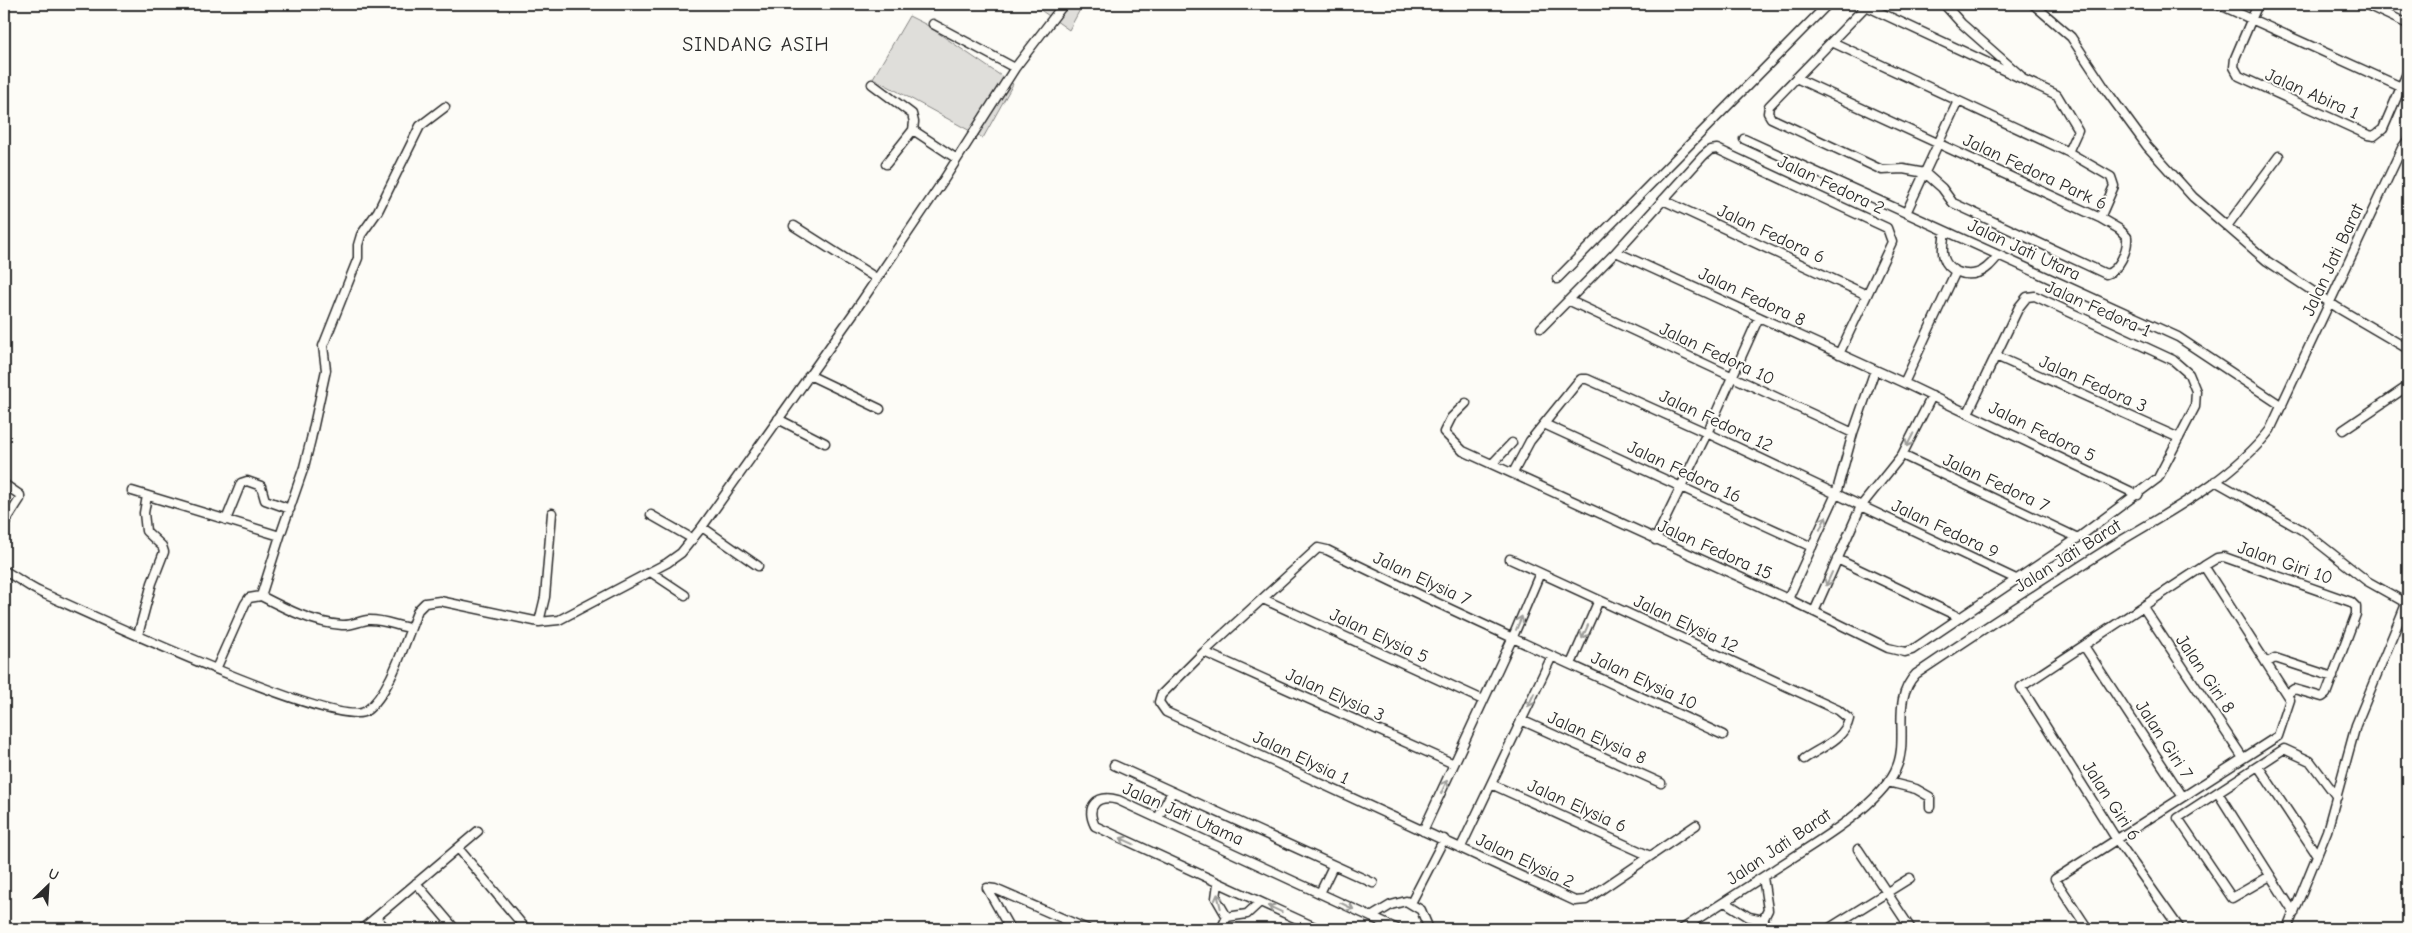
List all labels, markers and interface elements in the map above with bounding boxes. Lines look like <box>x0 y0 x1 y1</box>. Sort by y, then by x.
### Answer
district label: SINDANG ASIH <box>682 33 830 56</box>
street label: Jalan Abira 1 <box>2262 64 2362 124</box>
street label: Jalan Fedora Park 6 <box>1960 129 2110 215</box>
street label: Jalan Fedora 2 <box>1774 151 1888 219</box>
street label: Jalan Fedora 6 <box>1714 200 1828 268</box>
street label: Jalan Jati Barat <box>2298 200 2368 319</box>
street label: Jalan Jati Utara <box>1964 215 2084 285</box>
street label: Jalan Fedora 8 <box>1695 263 1809 331</box>
street label: Jalan Fedora 1 <box>2042 276 2154 342</box>
street label: Jalan Fedora 10 <box>1656 318 1778 390</box>
street label: Jalan Fedora 3 <box>2036 351 2150 417</box>
street label: Jalan Fedora 12 <box>1656 386 1776 456</box>
street label: Jalan Fedora 5 <box>1985 397 2099 467</box>
one-way arrow <box>1905 432 1914 447</box>
street label: Jalan Fedora 16 <box>1624 436 1744 508</box>
street label: Jalan Fedora 7 <box>1940 449 2053 517</box>
street label: Jalan Fedora 9 <box>1888 495 2002 563</box>
street label: Jalan Fedora 15 <box>1654 515 1776 585</box>
street label: Jalan Jati Barat <box>2011 515 2126 597</box>
one-way arrow <box>1819 516 1828 531</box>
street label: Jalan Giri 10 <box>2235 537 2335 589</box>
street label: Jalan Elysia 7 <box>1370 547 1474 611</box>
one-way arrow <box>1823 571 1833 586</box>
street label: Jalan Elysia 12 <box>1630 591 1742 657</box>
street label: Jalan Elysia 5 <box>1326 604 1432 668</box>
one-way arrow <box>1514 616 1524 631</box>
one-way arrow <box>1580 624 1590 639</box>
street label: Jalan Giri 8 <box>2171 631 2239 717</box>
street label: Jalan Elysia 10 <box>1588 647 1700 715</box>
street label: Jalan Elysia 3 <box>1283 664 1387 726</box>
one-way arrow <box>1526 692 1535 707</box>
street label: Jalan Giri 7 <box>2131 697 2197 784</box>
street label: Jalan Elysia 8 <box>1544 707 1650 769</box>
street label: Jalan Elysia 1 <box>1250 727 1352 789</box>
street label: Jalan Giri 6 <box>2077 757 2145 845</box>
street label: Jalan Elysia 6 <box>1524 775 1630 837</box>
street label: Jalan Jati Utama <box>1119 778 1247 850</box>
one-way arrow <box>1439 780 1449 795</box>
street label: Jalan Jati Barat <box>1723 804 1836 890</box>
street label: Jalan Elysia 2 <box>1473 829 1577 893</box>
one-way arrow <box>1120 836 1135 846</box>
north arrow <box>22 860 72 910</box>
text: U <box>45 865 61 884</box>
one-way arrow <box>1214 893 1223 909</box>
one-way arrow <box>1339 901 1354 911</box>
one-way arrow <box>1268 904 1283 913</box>

